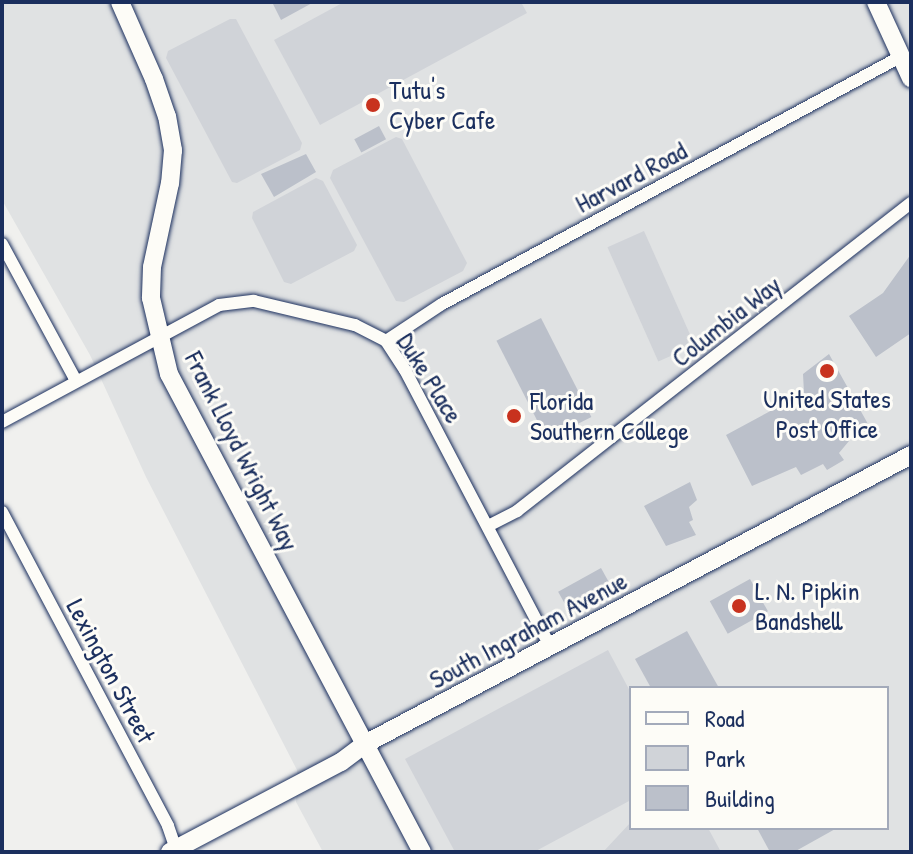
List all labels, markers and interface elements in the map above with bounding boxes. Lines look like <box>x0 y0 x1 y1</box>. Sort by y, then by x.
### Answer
place label: Tutu's Cyber Cafe <box>389 74 495 136</box>
marker: Tutu's Cyber Cafe <box>364 96 382 114</box>
street label: Harvard Road <box>570 135 692 219</box>
street label: Columbia Way <box>665 269 787 373</box>
street label: Duke Place <box>390 327 470 429</box>
street label: Frank Lloyd Wright Way <box>178 346 306 556</box>
marker: United States Post Office <box>818 362 836 380</box>
place label: United States Post Office <box>763 383 891 444</box>
place label: Florida Southern College <box>530 385 689 446</box>
marker: Florida Southern College <box>505 407 523 425</box>
street label: South Ingraham Avenue <box>424 565 632 695</box>
place label: L. N. Pipkin Bandshell <box>755 575 859 636</box>
street label: Lexington Street <box>60 594 162 748</box>
marker: L. N. Pipkin Bandshell <box>730 597 748 615</box>
legend <box>629 686 889 830</box>
text: Road <box>705 702 744 734</box>
text: Park <box>705 742 745 774</box>
text: Building <box>705 782 775 814</box>

